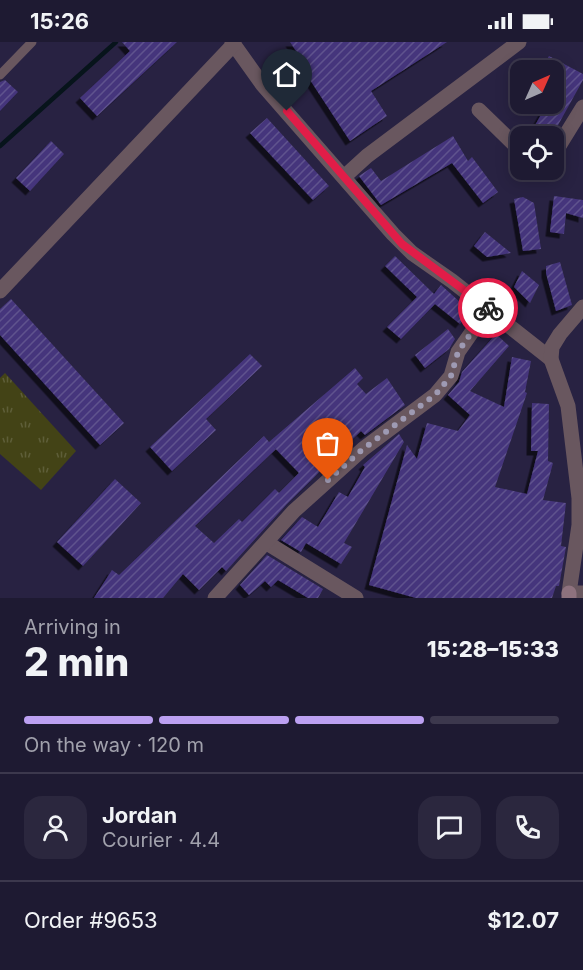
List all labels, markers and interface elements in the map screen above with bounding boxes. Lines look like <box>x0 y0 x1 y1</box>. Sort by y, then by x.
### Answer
text: 15:26 <box>30 8 89 34</box>
pin <box>261 49 312 111</box>
icon: home <box>270 58 303 91</box>
north arrow <box>510 60 564 114</box>
map controls <box>510 60 564 180</box>
button: locate <box>510 126 564 180</box>
courier <box>458 278 518 338</box>
icon: bike <box>472 292 505 325</box>
pin <box>302 418 353 480</box>
icon: bag <box>311 427 344 460</box>
text: Arriving in <box>24 615 121 639</box>
text: 15:28–15:33 <box>427 636 559 662</box>
text: 2 min <box>24 638 129 685</box>
text: On the way · 120 m <box>24 733 204 757</box>
button: person <box>24 796 87 859</box>
button: chat <box>418 796 481 859</box>
button: phone <box>496 796 559 859</box>
text: Jordan <box>102 802 177 828</box>
text: Courier · 4.4 <box>102 828 220 852</box>
text: Order #9653 <box>24 907 158 933</box>
text: $12.07 <box>487 907 559 933</box>

